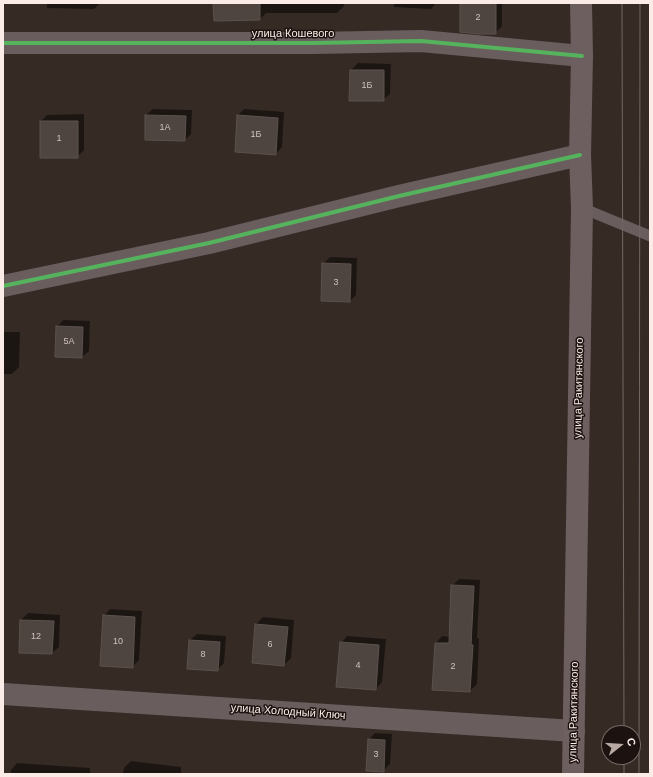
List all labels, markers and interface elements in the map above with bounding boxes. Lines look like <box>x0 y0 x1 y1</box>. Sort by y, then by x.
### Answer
house number: 2 <box>475 13 481 23</box>
street label: улица Кошевого <box>252 27 334 41</box>
house number: 1Б <box>362 81 372 91</box>
house number: 1А <box>159 123 171 133</box>
house number: 1Б <box>251 130 261 140</box>
house number: 1 <box>56 134 62 144</box>
house number: 3 <box>333 278 339 288</box>
house number: 5А <box>63 337 75 347</box>
street label: улица Ракитянского <box>572 337 586 439</box>
house number: 12 <box>31 632 41 642</box>
house number: 10 <box>113 637 123 647</box>
house number: 6 <box>267 640 273 650</box>
house number: 8 <box>200 650 206 660</box>
house number: 4 <box>355 661 361 671</box>
street label: улица Ракитянского <box>567 661 581 763</box>
house number: 2 <box>450 662 456 672</box>
street label: улица Холодный Ключ <box>230 701 346 723</box>
north arrow <box>601 725 641 765</box>
text: С <box>625 736 638 747</box>
house number: 3 <box>373 750 379 760</box>

